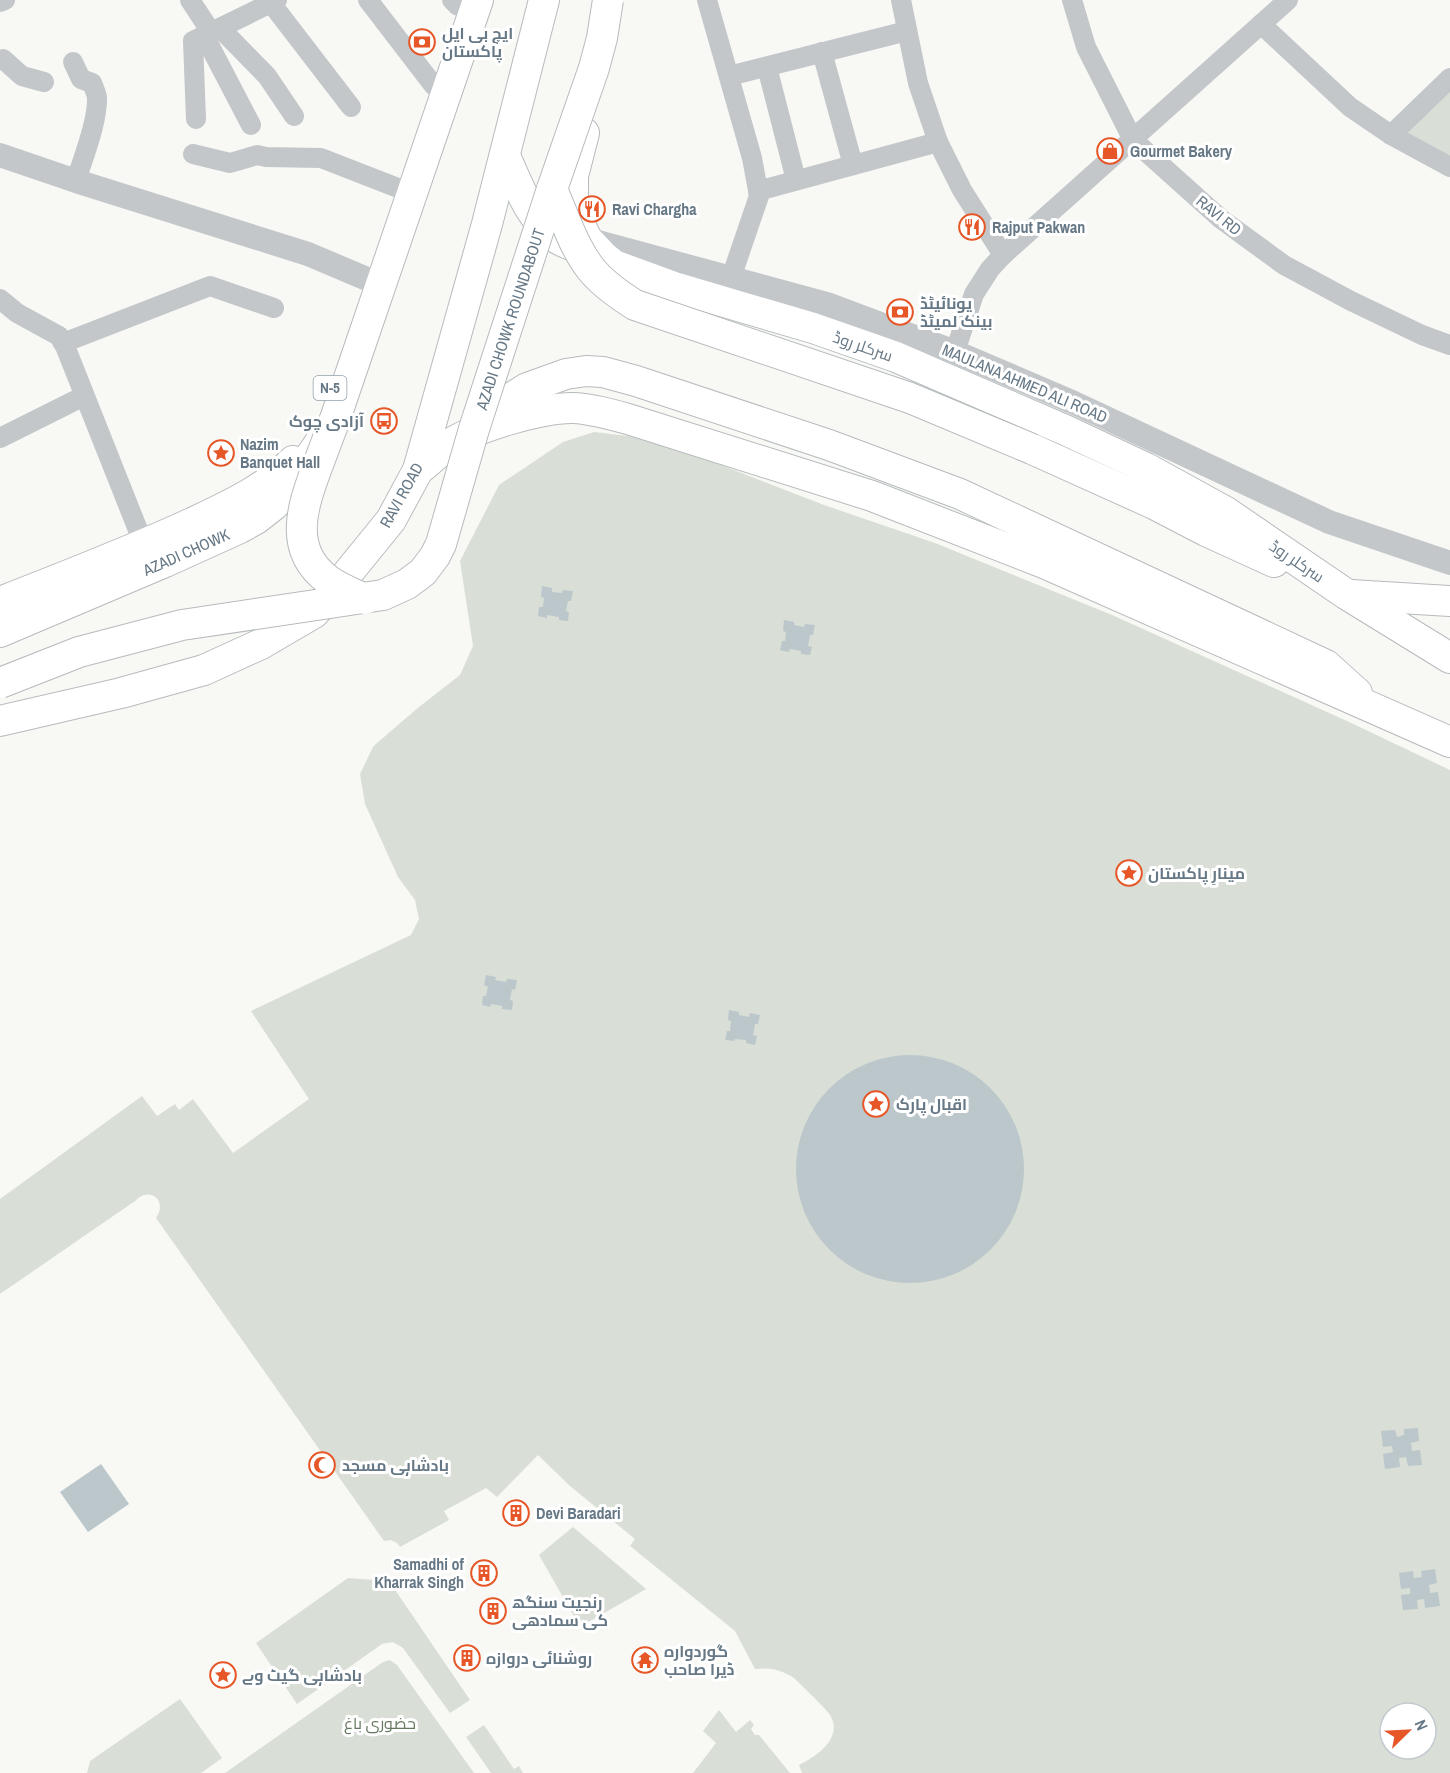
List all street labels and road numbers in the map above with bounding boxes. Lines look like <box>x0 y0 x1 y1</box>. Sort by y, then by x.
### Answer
street label: RAVI RD <box>1192 190 1246 240</box>
street label: AZADI CHOWK ROUNDABOUT <box>470 225 550 413</box>
street label: سرکلر روڈ <box>830 326 896 366</box>
street label: MAULANA AHMED ALI ROAD <box>939 338 1111 428</box>
road number: N-5 <box>314 376 346 400</box>
street label: RAVI ROAD <box>374 459 428 531</box>
street label: AZADI CHOWK <box>138 523 233 581</box>
street label: سرکلر روڈ <box>1265 535 1329 587</box>

